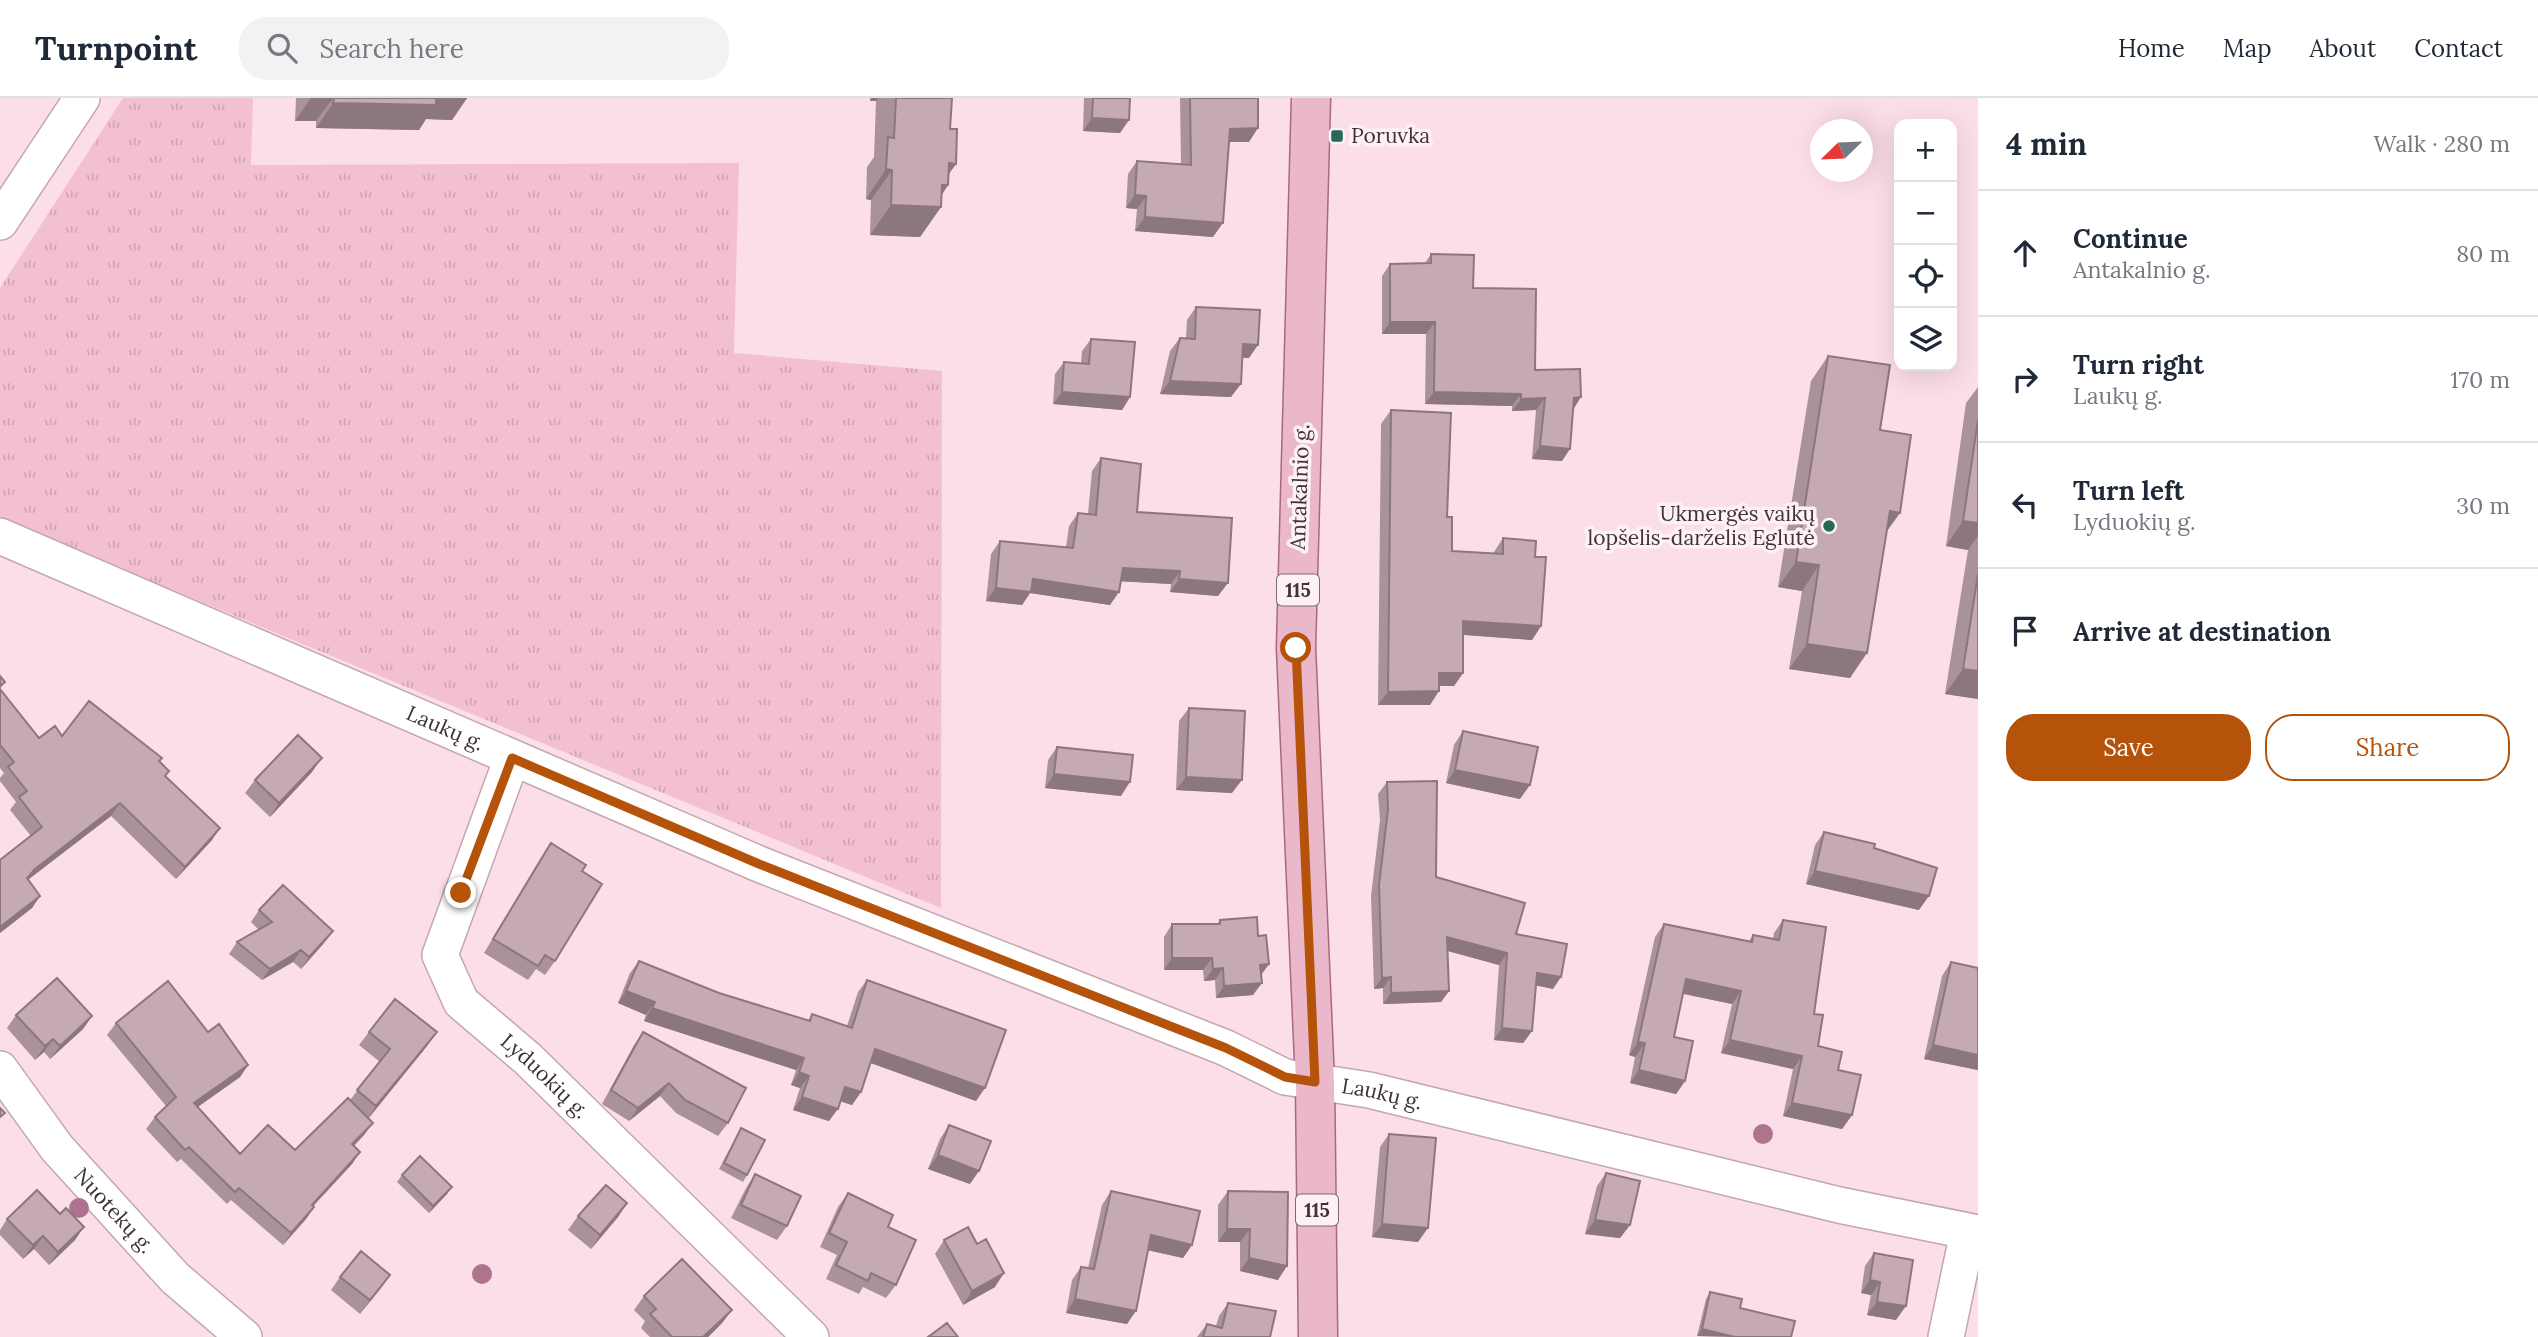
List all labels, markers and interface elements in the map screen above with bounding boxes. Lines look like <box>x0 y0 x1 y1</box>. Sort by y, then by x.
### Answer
search box <box>239 17 729 80</box>
text: Turnpoint <box>35 27 197 69</box>
icon: search <box>263 29 301 67</box>
text: Search here <box>319 32 464 65</box>
text: Home <box>2118 33 2185 64</box>
text: Map <box>2223 33 2272 64</box>
text: About <box>2310 33 2376 64</box>
text: Contact <box>2414 33 2503 64</box>
north arrow <box>1810 119 1873 182</box>
map controls <box>1894 119 1957 371</box>
button: + <box>1894 119 1957 182</box>
place label: Poruvka <box>1351 122 1430 149</box>
text: 4 min <box>2006 125 2087 163</box>
marker: Poruvka <box>1329 128 1345 144</box>
text: Walk · 280 m <box>2374 129 2510 158</box>
button: − <box>1894 182 1957 245</box>
text: Continue <box>2073 222 2188 255</box>
icon: ahead <box>2006 234 2044 272</box>
text: 80 m <box>2456 239 2510 268</box>
button: locate <box>1894 245 1957 308</box>
text: Antakalnio g. <box>2073 255 2211 284</box>
button: layers <box>1894 308 1957 371</box>
text: Turn right <box>2073 348 2204 381</box>
icon: right <box>2006 360 2044 398</box>
text: 170 m <box>2450 365 2510 394</box>
text: Laukų g. <box>2073 381 2163 410</box>
street label: Antakalnio g. <box>1284 424 1315 551</box>
text: Turn left <box>2073 474 2184 507</box>
icon: left <box>2006 486 2044 524</box>
text: 30 m <box>2456 491 2510 520</box>
place label: Ukmergės vaikų lopšelis-darželis Eglutė <box>1588 500 1815 551</box>
text: Lyduokių g. <box>2073 507 2196 536</box>
marker: Ukmergės vaikų lopšelis-darželis Eglutė <box>1821 518 1837 534</box>
road number: 115 <box>1277 575 1319 606</box>
icon: arrive <box>2006 612 2044 650</box>
text: Arrive at destination <box>2073 615 2331 648</box>
route start <box>1280 632 1311 663</box>
street label: Laukų g. <box>402 699 488 757</box>
button: Save <box>2006 714 2251 781</box>
button: Share <box>2265 714 2510 781</box>
route end <box>445 877 476 908</box>
street label: Lyduokių g. <box>495 1027 595 1124</box>
street label: Laukų g. <box>1340 1072 1425 1116</box>
street label: Nuotekų g. <box>68 1162 160 1259</box>
road number: 115 <box>1296 1194 1338 1226</box>

